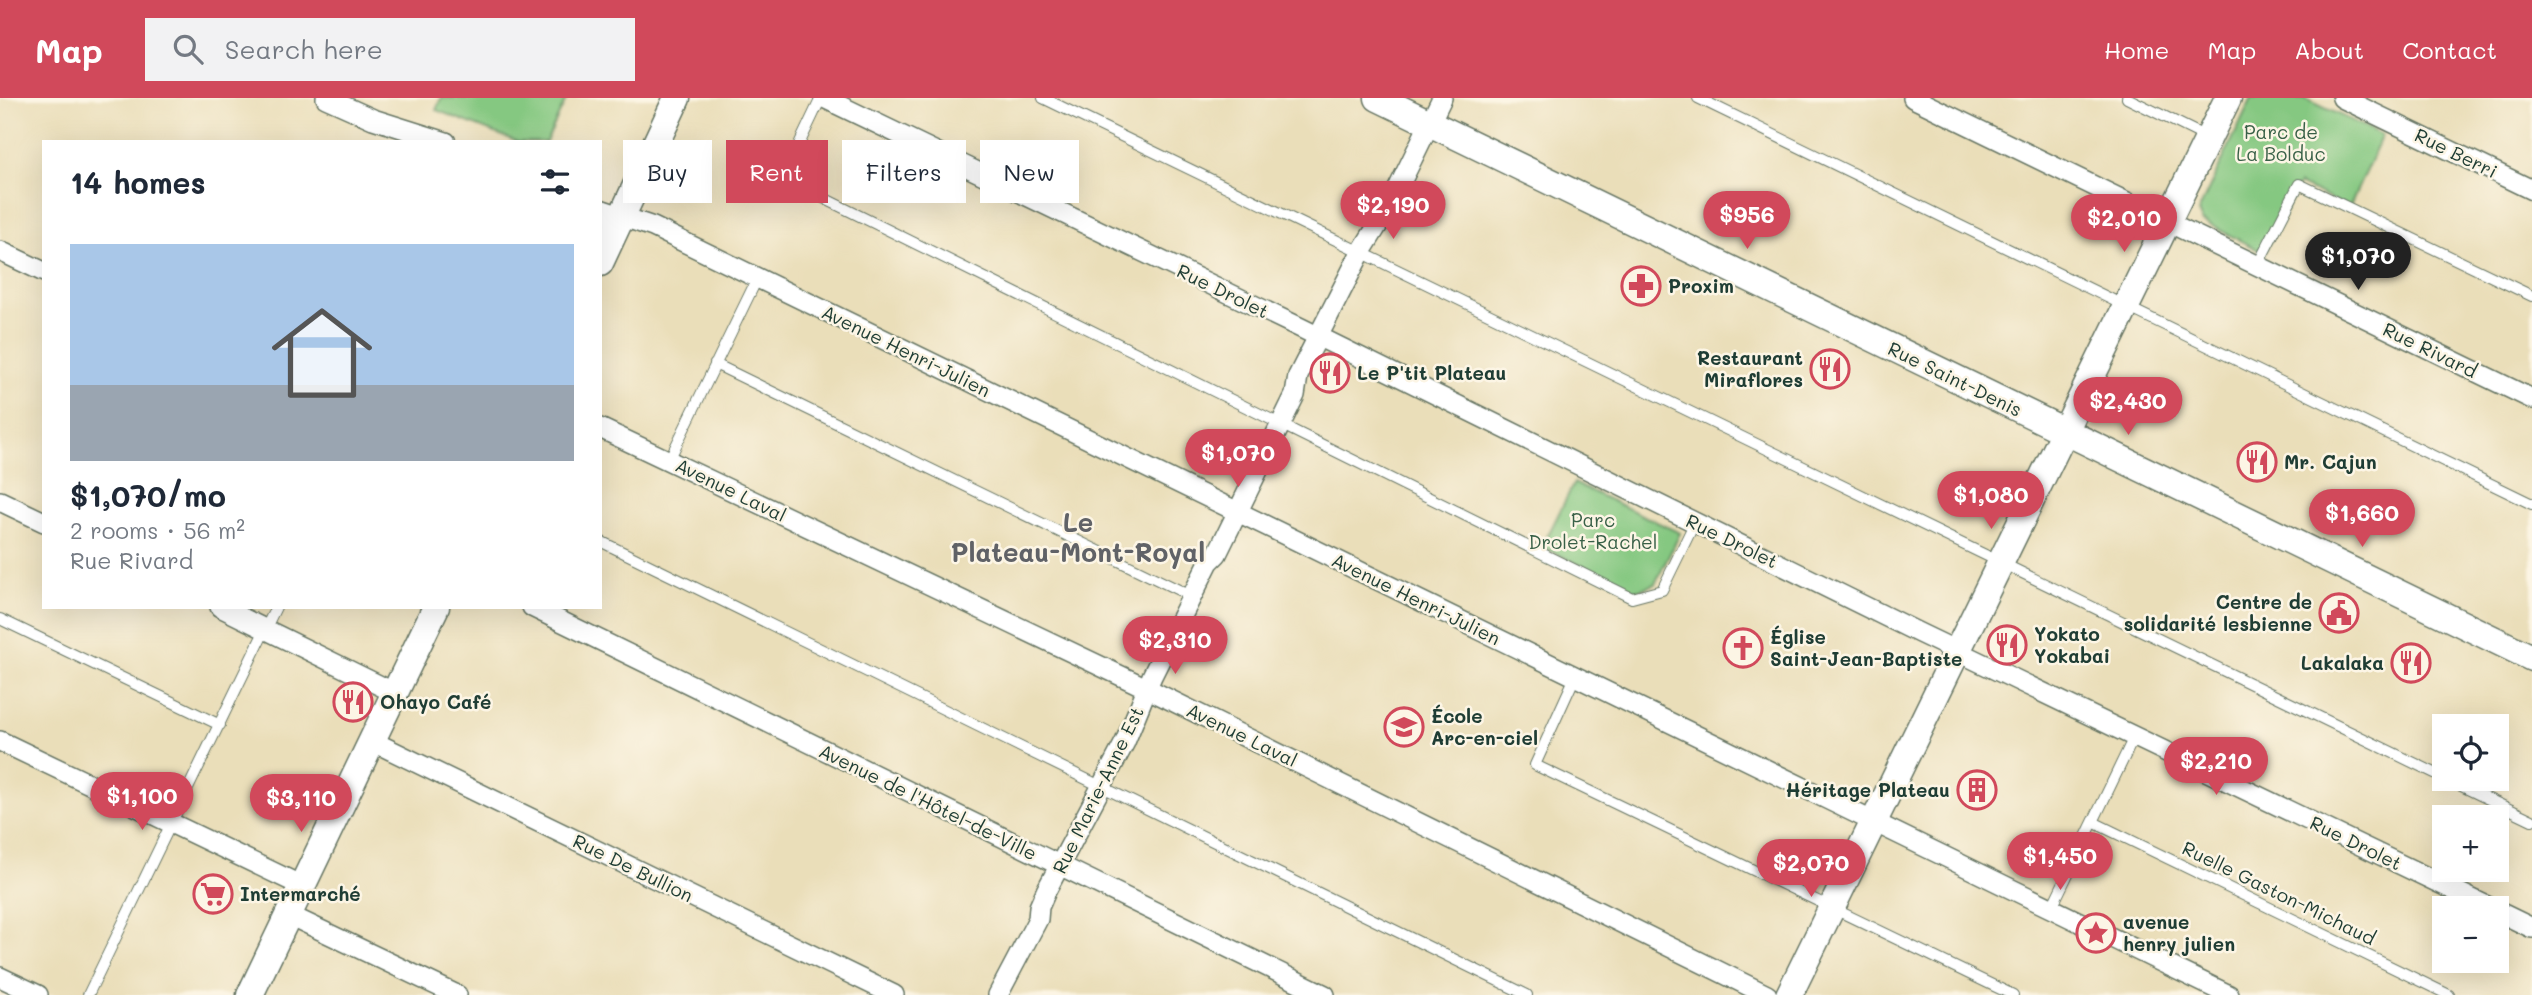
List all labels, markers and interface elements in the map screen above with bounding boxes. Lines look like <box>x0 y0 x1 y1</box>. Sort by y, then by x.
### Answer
search box <box>145 18 635 81</box>
text: Map <box>35 28 103 71</box>
icon: search <box>169 30 207 68</box>
text: Search here <box>225 32 383 66</box>
text: Home <box>2104 34 2169 65</box>
text: Map <box>2207 34 2256 65</box>
text: About <box>2294 34 2364 65</box>
text: Contact <box>2402 34 2497 65</box>
park label: Parc de La Bolduc <box>2236 119 2326 166</box>
street label: Rue Berri <box>2411 122 2502 183</box>
chip: Buy <box>623 140 712 203</box>
chip: Rent <box>726 140 828 203</box>
chip: Filters <box>842 140 966 203</box>
chip: New <box>980 140 1079 203</box>
text: 14 homes <box>70 162 206 202</box>
icon: filters <box>536 163 574 201</box>
pin: $2,190 <box>1336 181 1450 241</box>
text: $2,190 <box>1357 189 1429 219</box>
pin: $956 <box>1706 192 1788 251</box>
pin: $2,010 <box>2067 194 2181 254</box>
text: $956 <box>1719 199 1775 229</box>
text: $2,010 <box>2087 202 2161 232</box>
pin: $1,070 <box>2301 232 2415 292</box>
text: $1,070 <box>2321 240 2395 270</box>
street label: Rue Drolet <box>1173 258 1273 324</box>
pharmacy icon: Proxim <box>1620 265 1662 307</box>
place label: Proxim <box>1668 273 1734 298</box>
icon: home <box>259 290 385 416</box>
street label: Avenue Henri-Julien <box>818 299 995 402</box>
street label: Rue Rivard <box>2379 316 2481 383</box>
street label: Rue Saint-Denis <box>1884 335 2026 422</box>
place label: Restaurant Miraflores <box>1697 345 1803 392</box>
restaurant icon: Restaurant Miraflores <box>1809 348 1851 390</box>
restaurant icon: Le P'tit Plateau <box>1309 352 1351 394</box>
place label: Le P'tit Plateau <box>1357 360 1506 385</box>
pin: $2,430 <box>2071 378 2185 437</box>
text: $2,430 <box>2089 385 2167 415</box>
pin: $1,070 <box>1181 430 1295 489</box>
text: $1,070 <box>1201 437 1275 467</box>
restaurant icon: Mr. Cajun <box>2236 441 2278 483</box>
place label: Mr. Cajun <box>2284 449 2377 474</box>
street label: Avenue Laval <box>672 452 791 527</box>
pin: $1,080 <box>1934 472 2048 531</box>
text: $1,070/mo <box>70 475 226 515</box>
text: $1,080 <box>1953 479 2029 509</box>
pin: $1,660 <box>2305 490 2419 549</box>
text: $1,660 <box>2325 497 2399 527</box>
district label: Le Plateau-Mont-Royal <box>951 505 1205 569</box>
park label: Parc Drolet-Rachel <box>1528 507 1658 554</box>
street label: Rue Drolet <box>1682 508 1782 574</box>
text: 2 rooms · 56 m² <box>70 515 245 545</box>
text: Rue Rivard <box>70 545 193 575</box>
street label: Avenue Henri-Julien <box>1328 547 1505 650</box>
place label: Centre de solidarité lesbienne <box>2124 589 2312 636</box>
public building icon: Centre de solidarité lesbienne <box>2318 592 2360 634</box>
pin: $2,310 <box>1118 616 1232 676</box>
place label: Yokato Yokabai <box>2034 621 2110 668</box>
text: $2,310 <box>1139 624 1211 654</box>
place label: Église Saint-Jean-Baptiste <box>1770 624 1962 671</box>
restaurant icon: Yokato Yokabai <box>1986 624 2028 666</box>
church icon: Église Saint-Jean-Baptiste <box>1722 627 1764 669</box>
restaurant icon: Lakalaka <box>2390 642 2432 684</box>
place label: Lakalaka <box>2301 650 2384 675</box>
restaurant icon: Ohayo Café <box>332 681 374 723</box>
place label: Ohayo Café <box>380 689 491 714</box>
street label: Avenue Laval <box>1183 697 1302 772</box>
street label: Rue Marie-Anne Est <box>1046 702 1149 878</box>
place label: École Arc-en-ciel <box>1431 703 1538 750</box>
school or university icon: École Arc-en-ciel <box>1383 706 1425 748</box>
map controls <box>2432 714 2509 973</box>
button: locate <box>2432 714 2509 791</box>
street label: Avenue de l'Hôtel-de-Ville <box>815 738 1041 865</box>
pin: $2,210 <box>2159 738 2273 797</box>
text: $2,210 <box>2180 745 2252 775</box>
building icon: Héritage Plateau <box>1956 769 1998 811</box>
pin: $1,100 <box>85 772 199 832</box>
pin: $3,110 <box>244 774 358 834</box>
place label: Héritage Plateau <box>1785 777 1950 802</box>
text: $1,100 <box>106 780 178 810</box>
text: $3,110 <box>266 782 336 812</box>
button: + <box>2432 805 2509 882</box>
street label: Rue Drolet <box>2306 810 2406 876</box>
street label: Rue De Bullion <box>569 828 697 907</box>
pin: $1,450 <box>2003 832 2117 892</box>
street label: Ruelle Gaston-Michaud <box>2178 835 2380 950</box>
pin: $2,070 <box>1754 840 1868 899</box>
text: $1,450 <box>2023 840 2097 870</box>
text: $2,070 <box>1773 847 1849 877</box>
supermarket icon: Intermarché <box>192 873 234 915</box>
place label: Intermarché <box>240 881 361 906</box>
button: − <box>2432 896 2509 973</box>
place label: avenue henry julien <box>2123 909 2235 956</box>
place icon: avenue henry julien <box>2075 912 2117 954</box>

